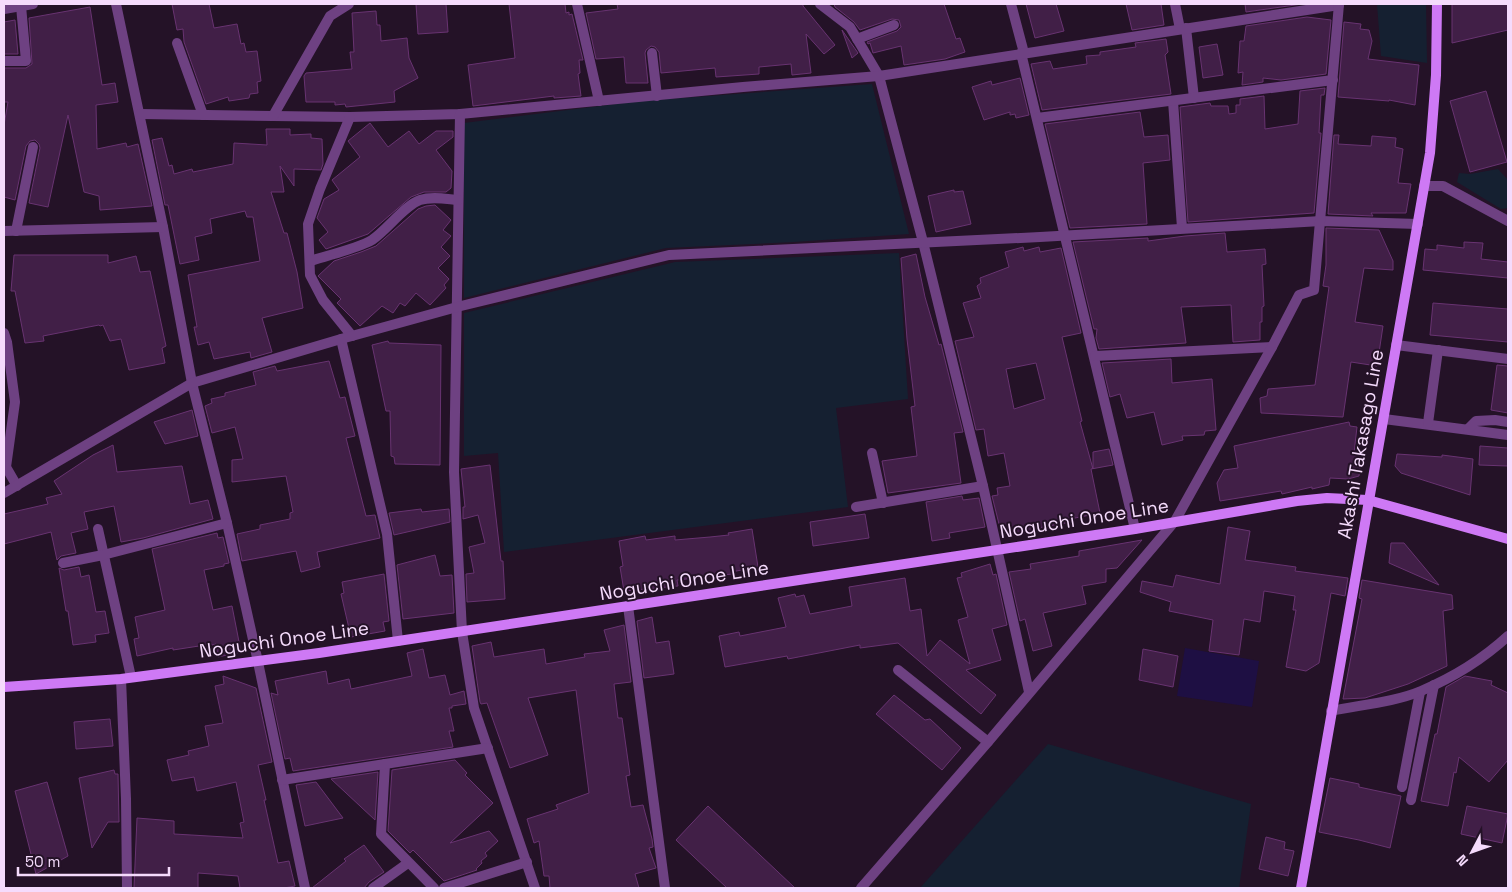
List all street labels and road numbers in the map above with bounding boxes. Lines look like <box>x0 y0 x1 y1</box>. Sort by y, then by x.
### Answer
street label: Akashi Takasago Line <box>1331 347 1389 541</box>
street label: Noguchi Onoe Line <box>998 493 1170 544</box>
street label: Noguchi Onoe Line <box>598 555 770 606</box>
street label: Noguchi Onoe Line <box>198 615 370 664</box>

